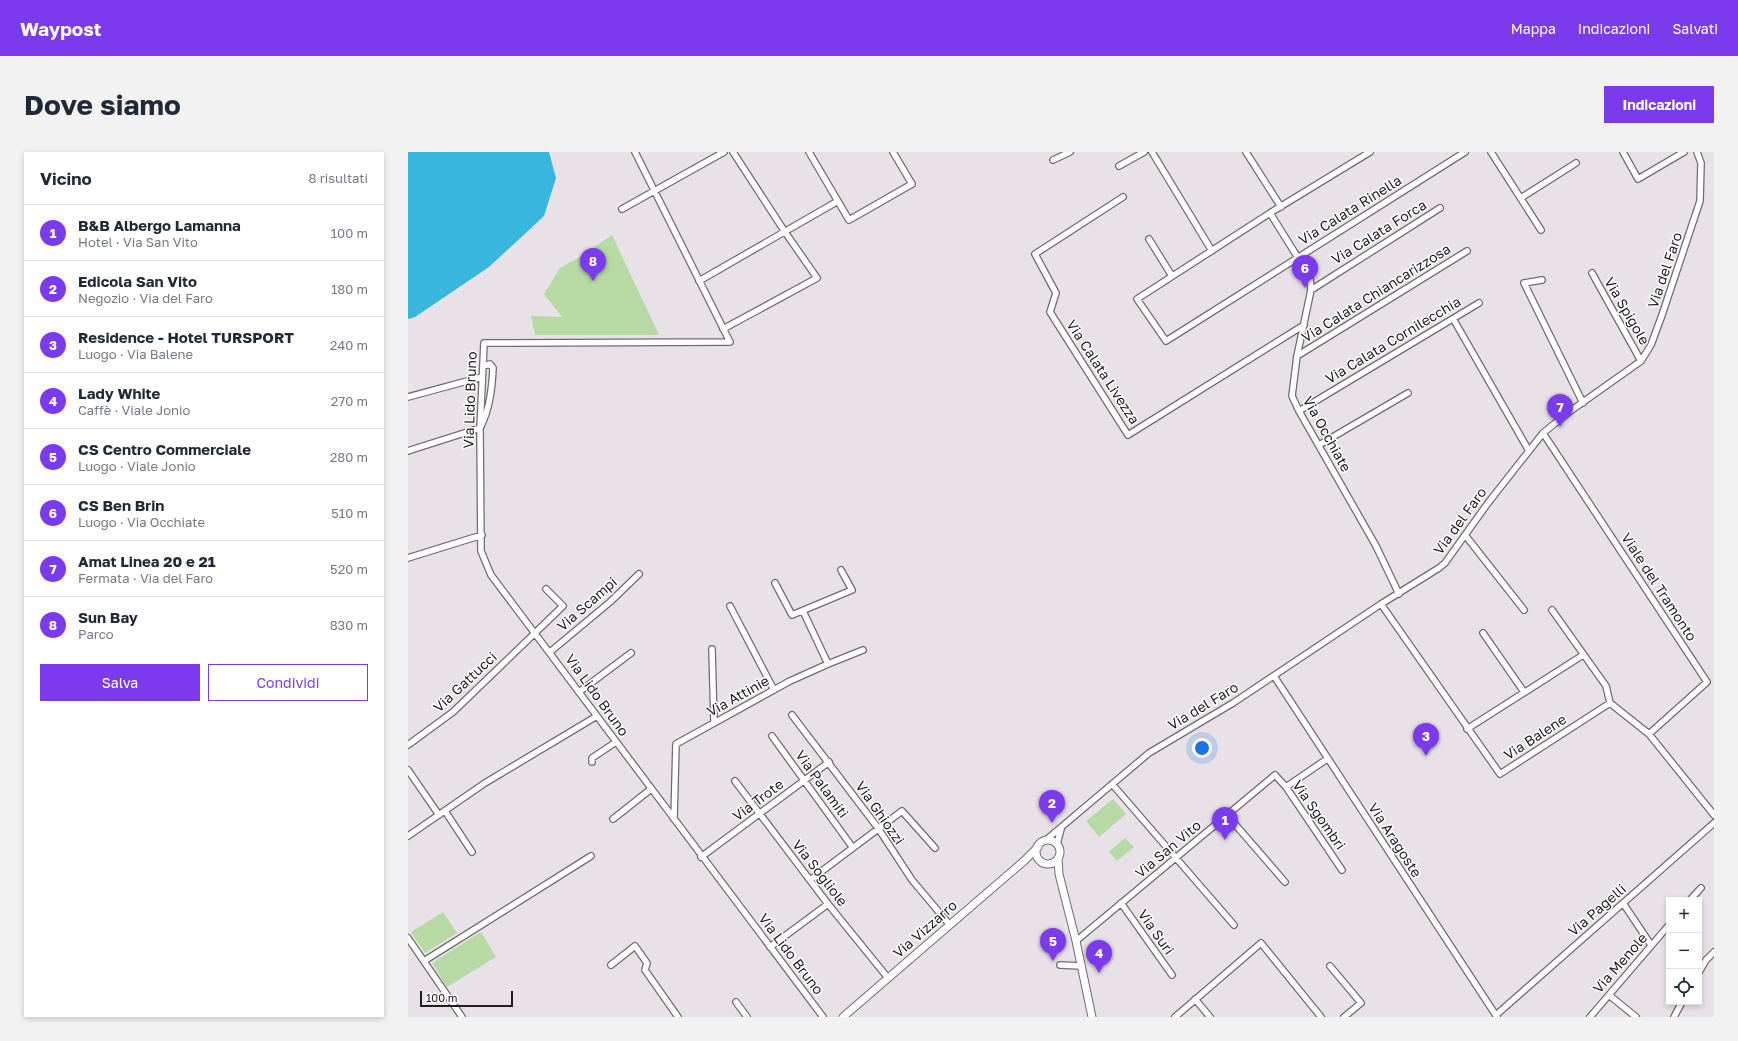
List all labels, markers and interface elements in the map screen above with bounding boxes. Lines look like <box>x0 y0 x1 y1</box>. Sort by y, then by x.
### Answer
text: Waypost <box>20 17 101 40</box>
text: Mappa <box>1511 20 1556 37</box>
text: Indicazioni <box>1578 20 1650 37</box>
text: Salvati <box>1672 20 1718 37</box>
button: Indicazioni <box>1604 86 1714 123</box>
text: Dove siamo <box>24 88 181 121</box>
text: Vicino <box>40 168 92 189</box>
text: 8 risultati <box>309 170 368 186</box>
street label: Via Calata Rinella <box>1295 171 1404 248</box>
street label: Via Calata Forca <box>1328 196 1429 268</box>
text: B&B Albergo Lamanna <box>78 216 241 234</box>
text: 1 <box>50 225 56 241</box>
text: 100 m <box>331 225 368 241</box>
street label: Via del Faro <box>1644 230 1685 310</box>
text: Hotel · Via San Vito <box>78 234 198 250</box>
street label: Via Calata Chiancarizzosa <box>1298 240 1453 346</box>
pin: 8 <box>580 248 606 281</box>
pin: 6 <box>1292 255 1318 288</box>
text: Edicola San Vito <box>78 272 197 290</box>
street label: Via Spigole <box>1601 274 1654 348</box>
text: 2 <box>49 281 57 297</box>
text: 180 m <box>331 281 368 297</box>
text: Negozio · Via del Faro <box>78 290 213 306</box>
street label: Via Calata Cornilecchia <box>1322 292 1464 387</box>
street label: Via Calata Livezza <box>1063 316 1143 427</box>
text: Residence - Hotel TURSPORT <box>78 328 294 346</box>
text: 3 <box>49 337 57 353</box>
text: 240 m <box>330 337 368 353</box>
text: Luogo · Via Balene <box>78 346 193 362</box>
street label: Via Lido Bruno <box>459 351 480 449</box>
text: Lady White <box>78 384 160 402</box>
text: 4 <box>49 393 57 409</box>
text: 270 m <box>331 393 368 409</box>
street label: Via Occhiate <box>1300 393 1355 475</box>
pin: 7 <box>1547 394 1573 427</box>
text: Caffè · Viale Jonio <box>78 402 190 418</box>
text: CS Centro Commerciale <box>78 440 251 458</box>
text: 5 <box>49 449 57 465</box>
text: 280 m <box>330 449 368 465</box>
text: Luogo · Viale Jonio <box>78 458 196 474</box>
street label: Via del Faro <box>1430 484 1490 558</box>
text: CS Ben Brin <box>78 496 164 514</box>
text: 6 <box>49 505 57 521</box>
text: 510 m <box>331 505 368 521</box>
text: Luogo · Via Occhiate <box>78 514 205 530</box>
street label: Viale del Tramonto <box>1618 529 1701 644</box>
text: Amat Linea 20 e 21 <box>78 552 215 570</box>
text: 7 <box>49 561 57 577</box>
text: 520 m <box>330 561 368 577</box>
text: Fermata · Via del Faro <box>78 570 213 586</box>
street label: Via Scampi <box>553 573 620 634</box>
text: Sun Bay <box>78 608 138 626</box>
text: 8 <box>49 617 57 633</box>
text: 830 m <box>330 617 368 633</box>
text: Parco <box>78 626 114 642</box>
street label: Via Gattucci <box>429 648 500 715</box>
street label: Via Lido Bruno <box>562 650 633 739</box>
button: Salva <box>40 664 200 701</box>
button: Condividi <box>208 664 368 701</box>
street label: Via Attinie <box>704 671 772 720</box>
street label: Via del Faro <box>1165 678 1241 733</box>
street label: Via Balene <box>1500 710 1569 763</box>
pin: 3 <box>1413 723 1439 756</box>
your location <box>1192 738 1212 758</box>
street label: Via Palamiti <box>792 747 853 821</box>
street label: Via Trote <box>729 775 787 824</box>
street label: Via Sgombri <box>1289 777 1350 853</box>
street label: Via Ghiozzi <box>852 778 908 848</box>
pin: 2 <box>1039 790 1065 823</box>
street label: Via Aragoste <box>1365 799 1426 880</box>
pin: 1 <box>1212 807 1238 840</box>
street label: Via San Vito <box>1131 816 1204 881</box>
street label: Via Sogliole <box>789 836 852 909</box>
street label: Via Pagelli <box>1564 880 1629 939</box>
street label: Via Vizzarro <box>889 896 960 961</box>
map controls <box>1666 897 1702 1005</box>
button: + <box>1666 897 1702 933</box>
street label: Via Suri <box>1135 906 1178 958</box>
street label: Via Lido Bruno <box>755 910 827 998</box>
pin: 5 <box>1040 928 1066 961</box>
street label: Via Menole <box>1589 929 1650 996</box>
button: − <box>1666 933 1702 969</box>
pin: 4 <box>1086 940 1112 973</box>
button: locate <box>1666 969 1702 1005</box>
scale bar <box>420 989 513 1008</box>
text: 100 m <box>426 991 457 1004</box>

